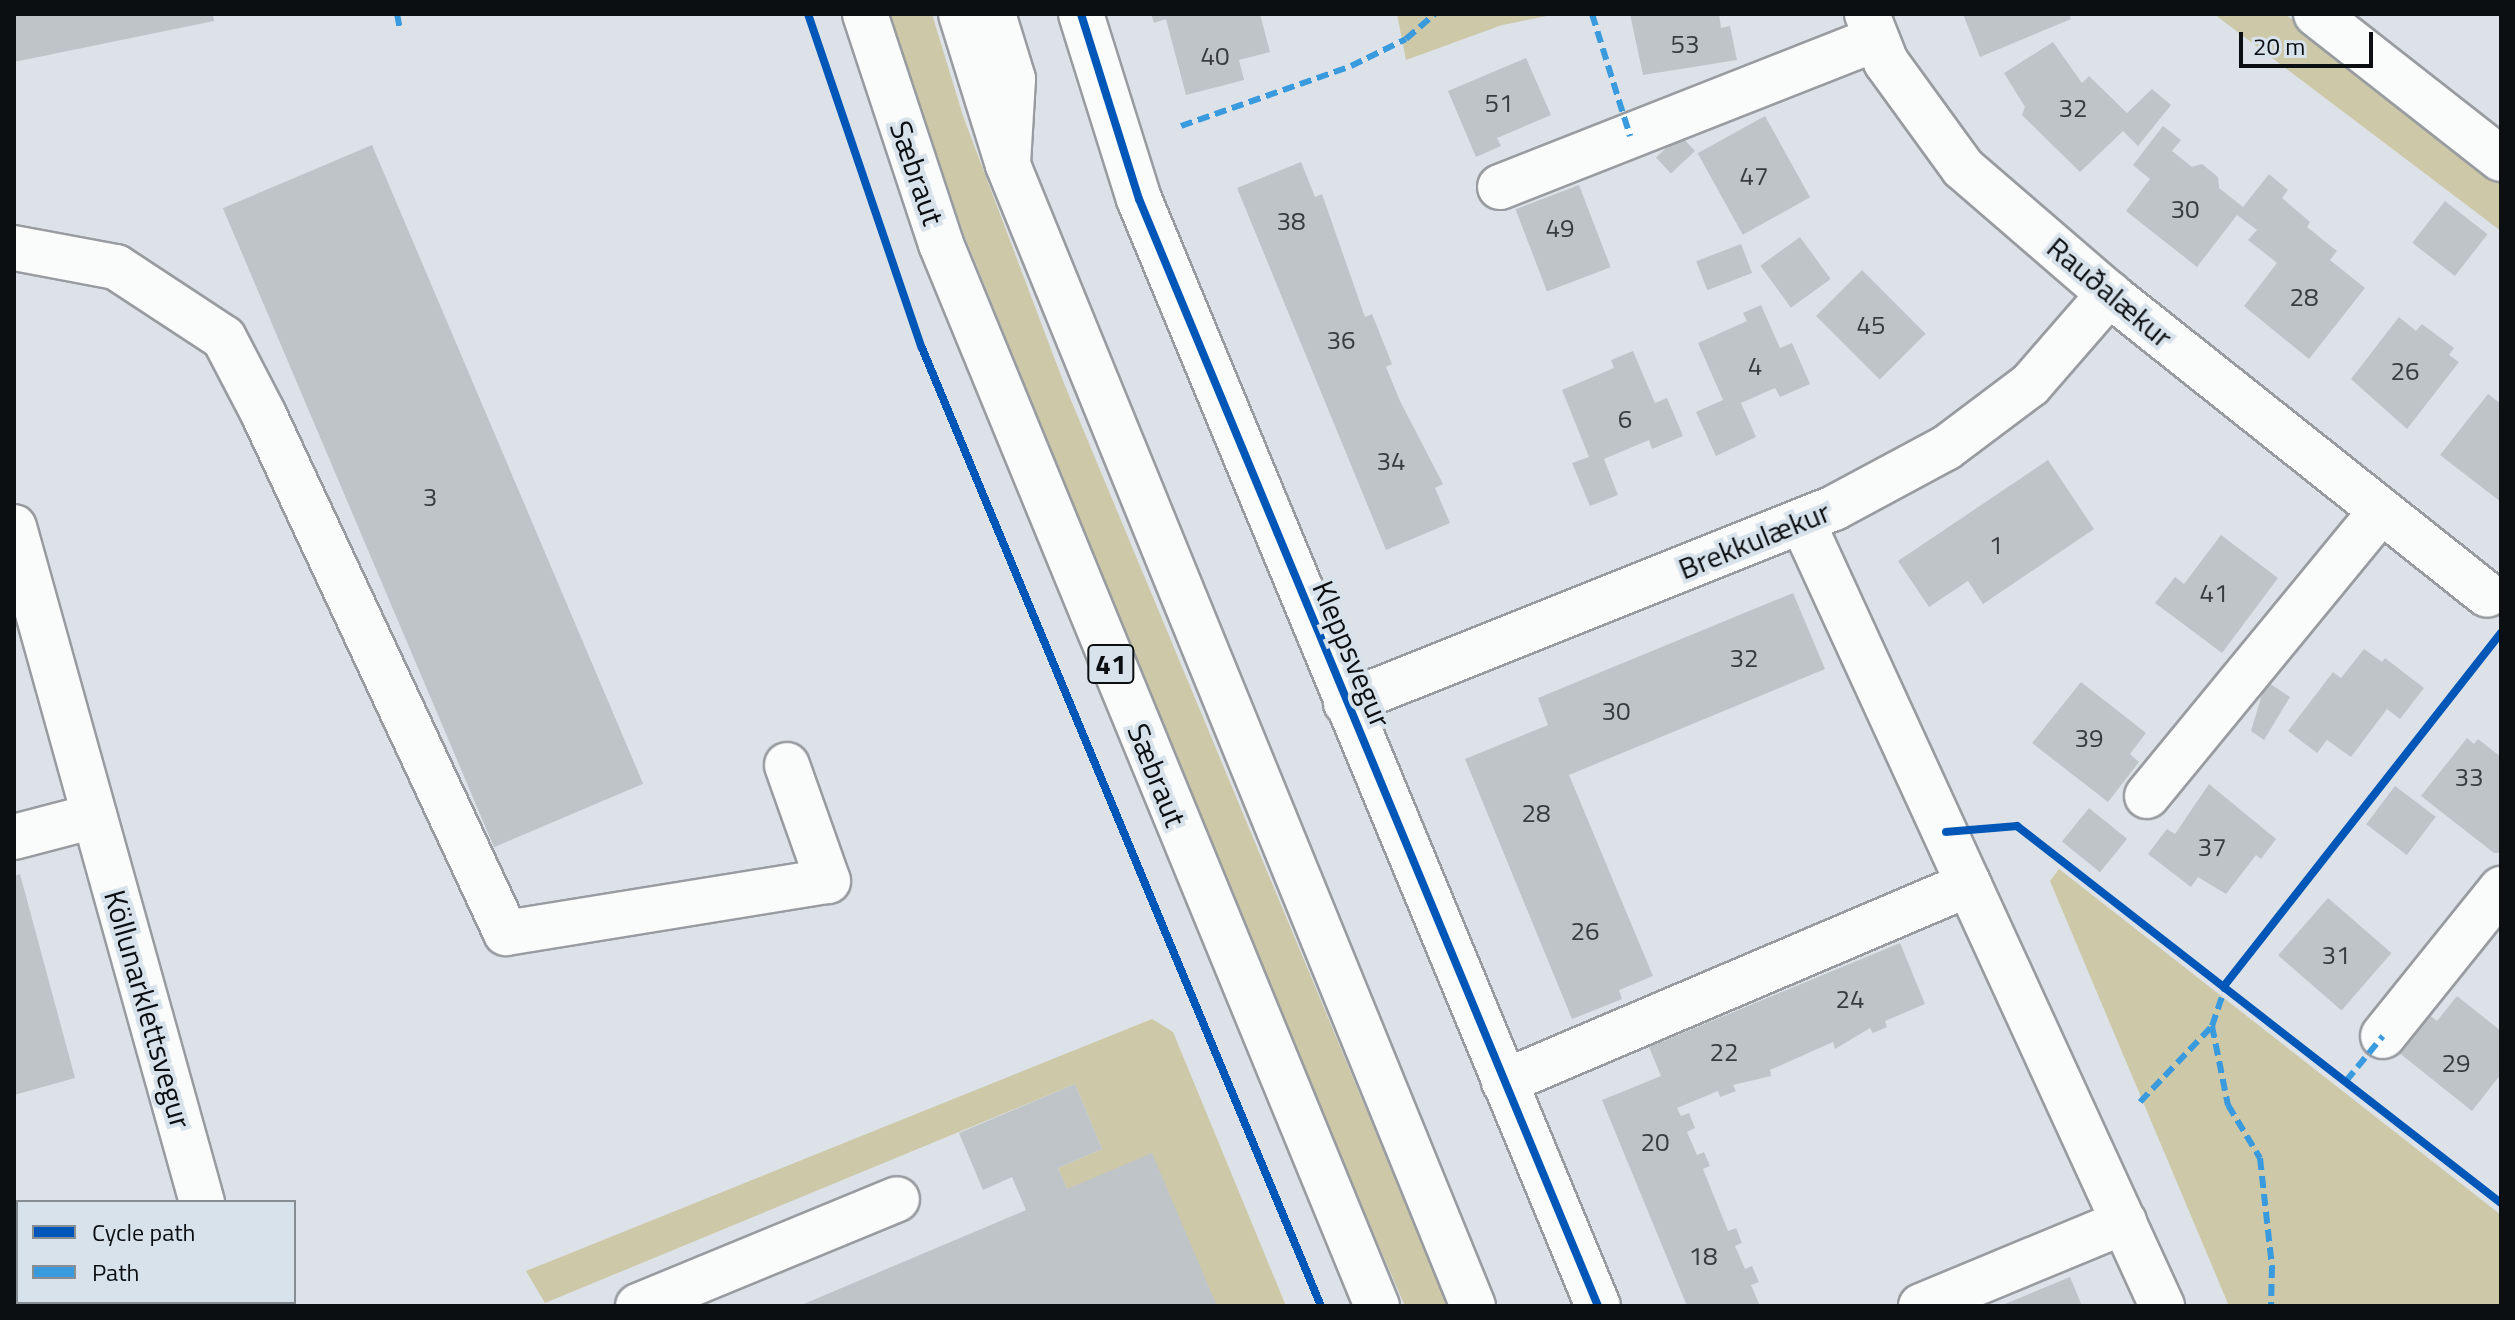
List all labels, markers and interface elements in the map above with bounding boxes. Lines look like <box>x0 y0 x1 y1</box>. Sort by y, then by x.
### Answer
scale bar <box>2243 16 2377 66</box>
house number: 53 <box>1670 28 1700 60</box>
text: 20 m <box>2253 28 2305 64</box>
house number: 40 <box>1200 40 1230 72</box>
house number: 51 <box>1484 87 1514 119</box>
house number: 32 <box>2058 92 2088 124</box>
street label: Sæbraut <box>882 116 952 230</box>
house number: 47 <box>1739 160 1769 192</box>
house number: 30 <box>2170 193 2200 225</box>
house number: 38 <box>1276 205 1306 237</box>
house number: 49 <box>1545 212 1575 244</box>
street label: Rauðalækur <box>2040 229 2180 355</box>
house number: 28 <box>2289 281 2319 313</box>
house number: 45 <box>1856 309 1886 341</box>
house number: 36 <box>1326 324 1356 356</box>
house number: 4 <box>1748 350 1762 382</box>
house number: 26 <box>2390 355 2420 387</box>
house number: 6 <box>1618 403 1632 435</box>
house number: 34 <box>1376 445 1406 477</box>
house number: 3 <box>423 481 437 513</box>
street label: Brekkulækur <box>1673 493 1835 587</box>
house number: 1 <box>1989 529 2003 561</box>
street label: Kleppsvegur <box>1305 575 1399 733</box>
house number: 41 <box>2199 577 2229 609</box>
road number: 41 <box>1087 640 1135 688</box>
house number: 32 <box>1729 642 1759 674</box>
house number: 30 <box>1601 695 1631 727</box>
street label: Sæbraut <box>1120 718 1194 832</box>
house number: 39 <box>2074 722 2104 754</box>
house number: 33 <box>2454 761 2484 793</box>
house number: 28 <box>1521 797 1551 829</box>
house number: 37 <box>2197 831 2227 863</box>
street label: Köllunarklettsvegur <box>97 886 199 1132</box>
house number: 26 <box>1570 915 1600 947</box>
house number: 31 <box>2321 939 2351 971</box>
house number: 24 <box>1835 983 1865 1015</box>
house number: 22 <box>1709 1036 1739 1068</box>
house number: 29 <box>2441 1047 2471 1079</box>
house number: 20 <box>1640 1126 1670 1158</box>
legend <box>16 1200 296 1304</box>
text: Cycle path <box>92 1214 195 1250</box>
house number: 18 <box>1688 1240 1718 1272</box>
text: Path <box>92 1254 139 1290</box>

